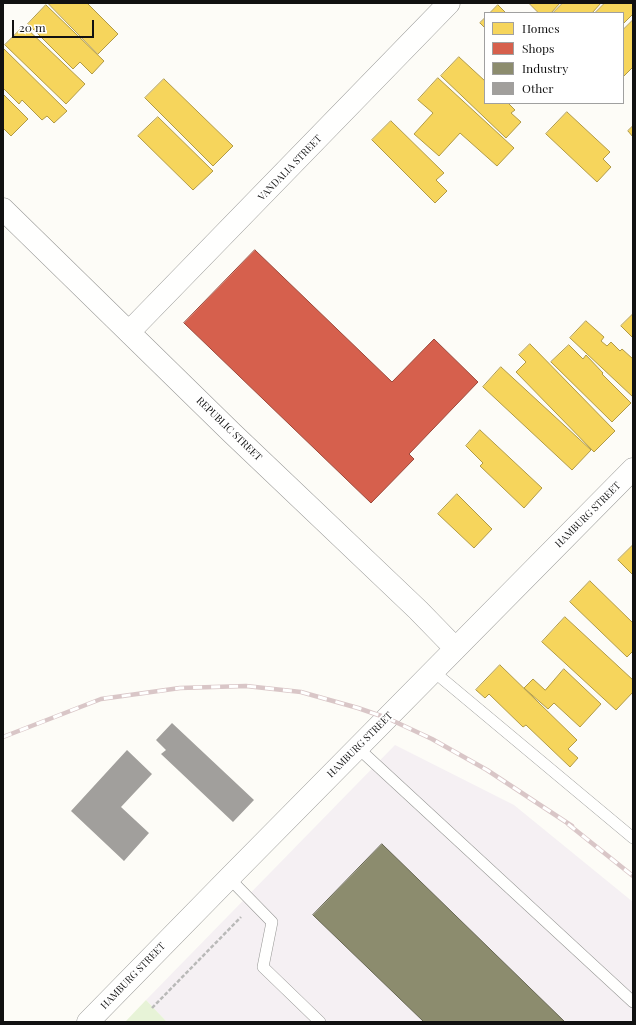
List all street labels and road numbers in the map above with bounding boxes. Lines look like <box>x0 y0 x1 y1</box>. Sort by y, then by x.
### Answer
street label: VANDALIA STREET <box>256 133 324 203</box>
street label: REPUBLIC STREET <box>194 395 264 463</box>
street label: HAMBURG STREET <box>553 480 623 550</box>
street label: HAMBURG STREET <box>325 710 395 780</box>
street label: HAMBURG STREET <box>98 940 168 1012</box>

